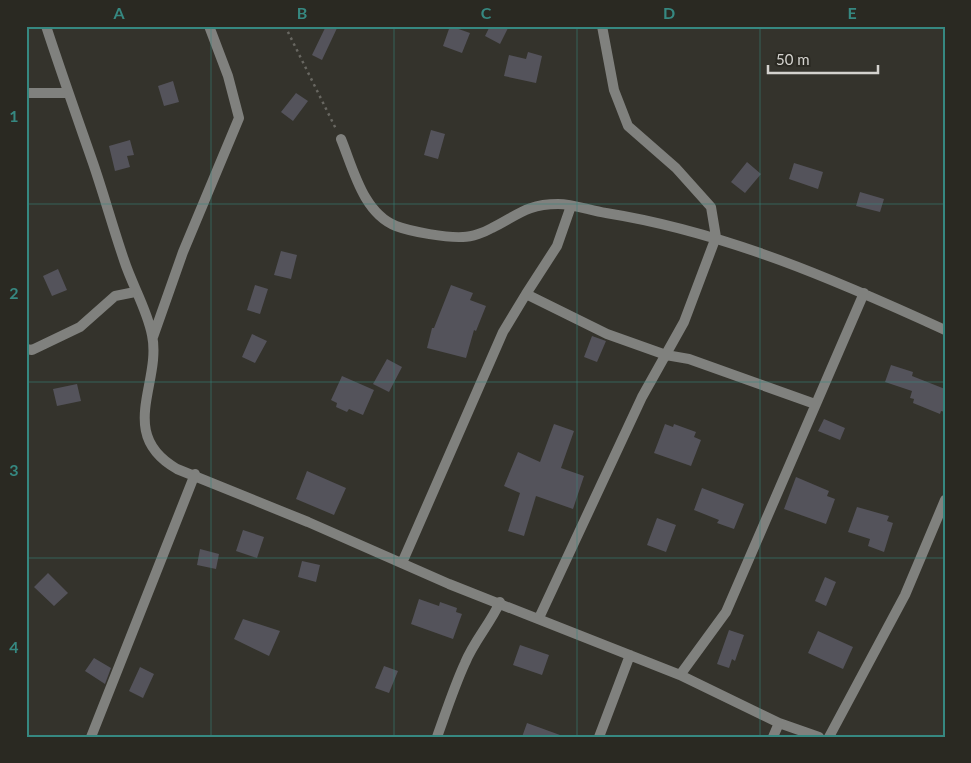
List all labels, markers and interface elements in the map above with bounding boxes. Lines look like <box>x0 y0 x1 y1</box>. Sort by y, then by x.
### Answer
text: A <box>112 3 125 22</box>
text: B <box>297 3 307 22</box>
text: C <box>481 3 492 22</box>
text: D <box>663 3 675 22</box>
text: E <box>847 3 857 22</box>
scale bar <box>768 42 878 74</box>
text: 50 m <box>776 50 810 68</box>
text: 1 <box>9 106 19 125</box>
text: 2 <box>9 283 19 302</box>
text: 3 <box>9 460 19 479</box>
text: 4 <box>9 637 19 656</box>

